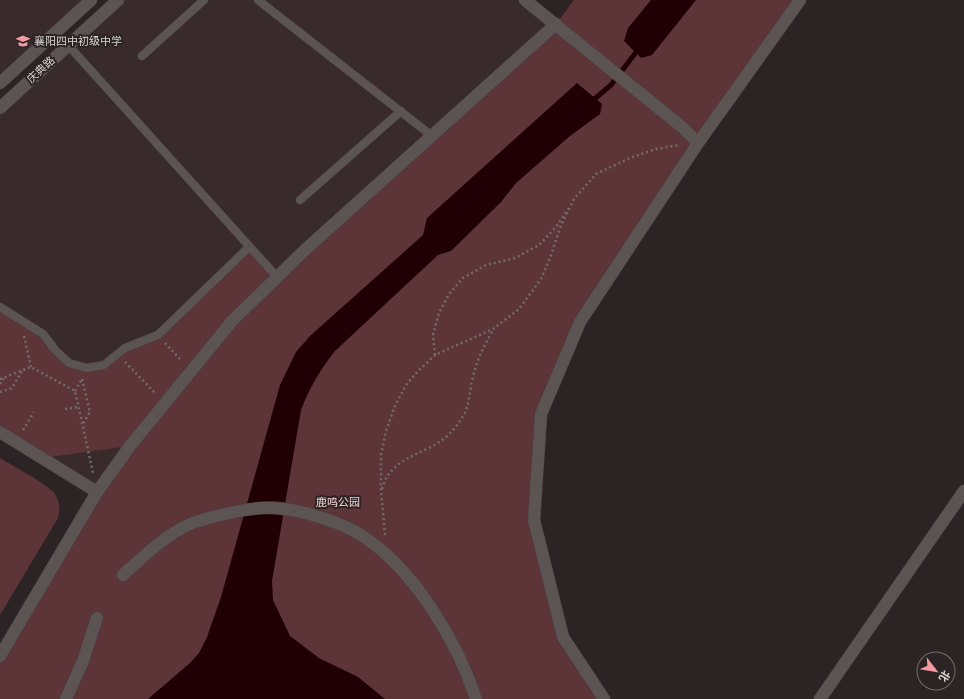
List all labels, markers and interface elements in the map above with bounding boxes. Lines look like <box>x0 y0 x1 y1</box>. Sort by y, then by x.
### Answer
school or university icon: 襄阳四中初级中学 <box>15 33 31 49</box>
place label: 襄阳四中初级中学 <box>34 35 122 48</box>
street label: 庆典路 <box>24 54 58 86</box>
park label: 鹿鸣公园 <box>316 496 360 509</box>
north arrow <box>916 651 956 691</box>
text: 北 <box>936 668 953 684</box>

